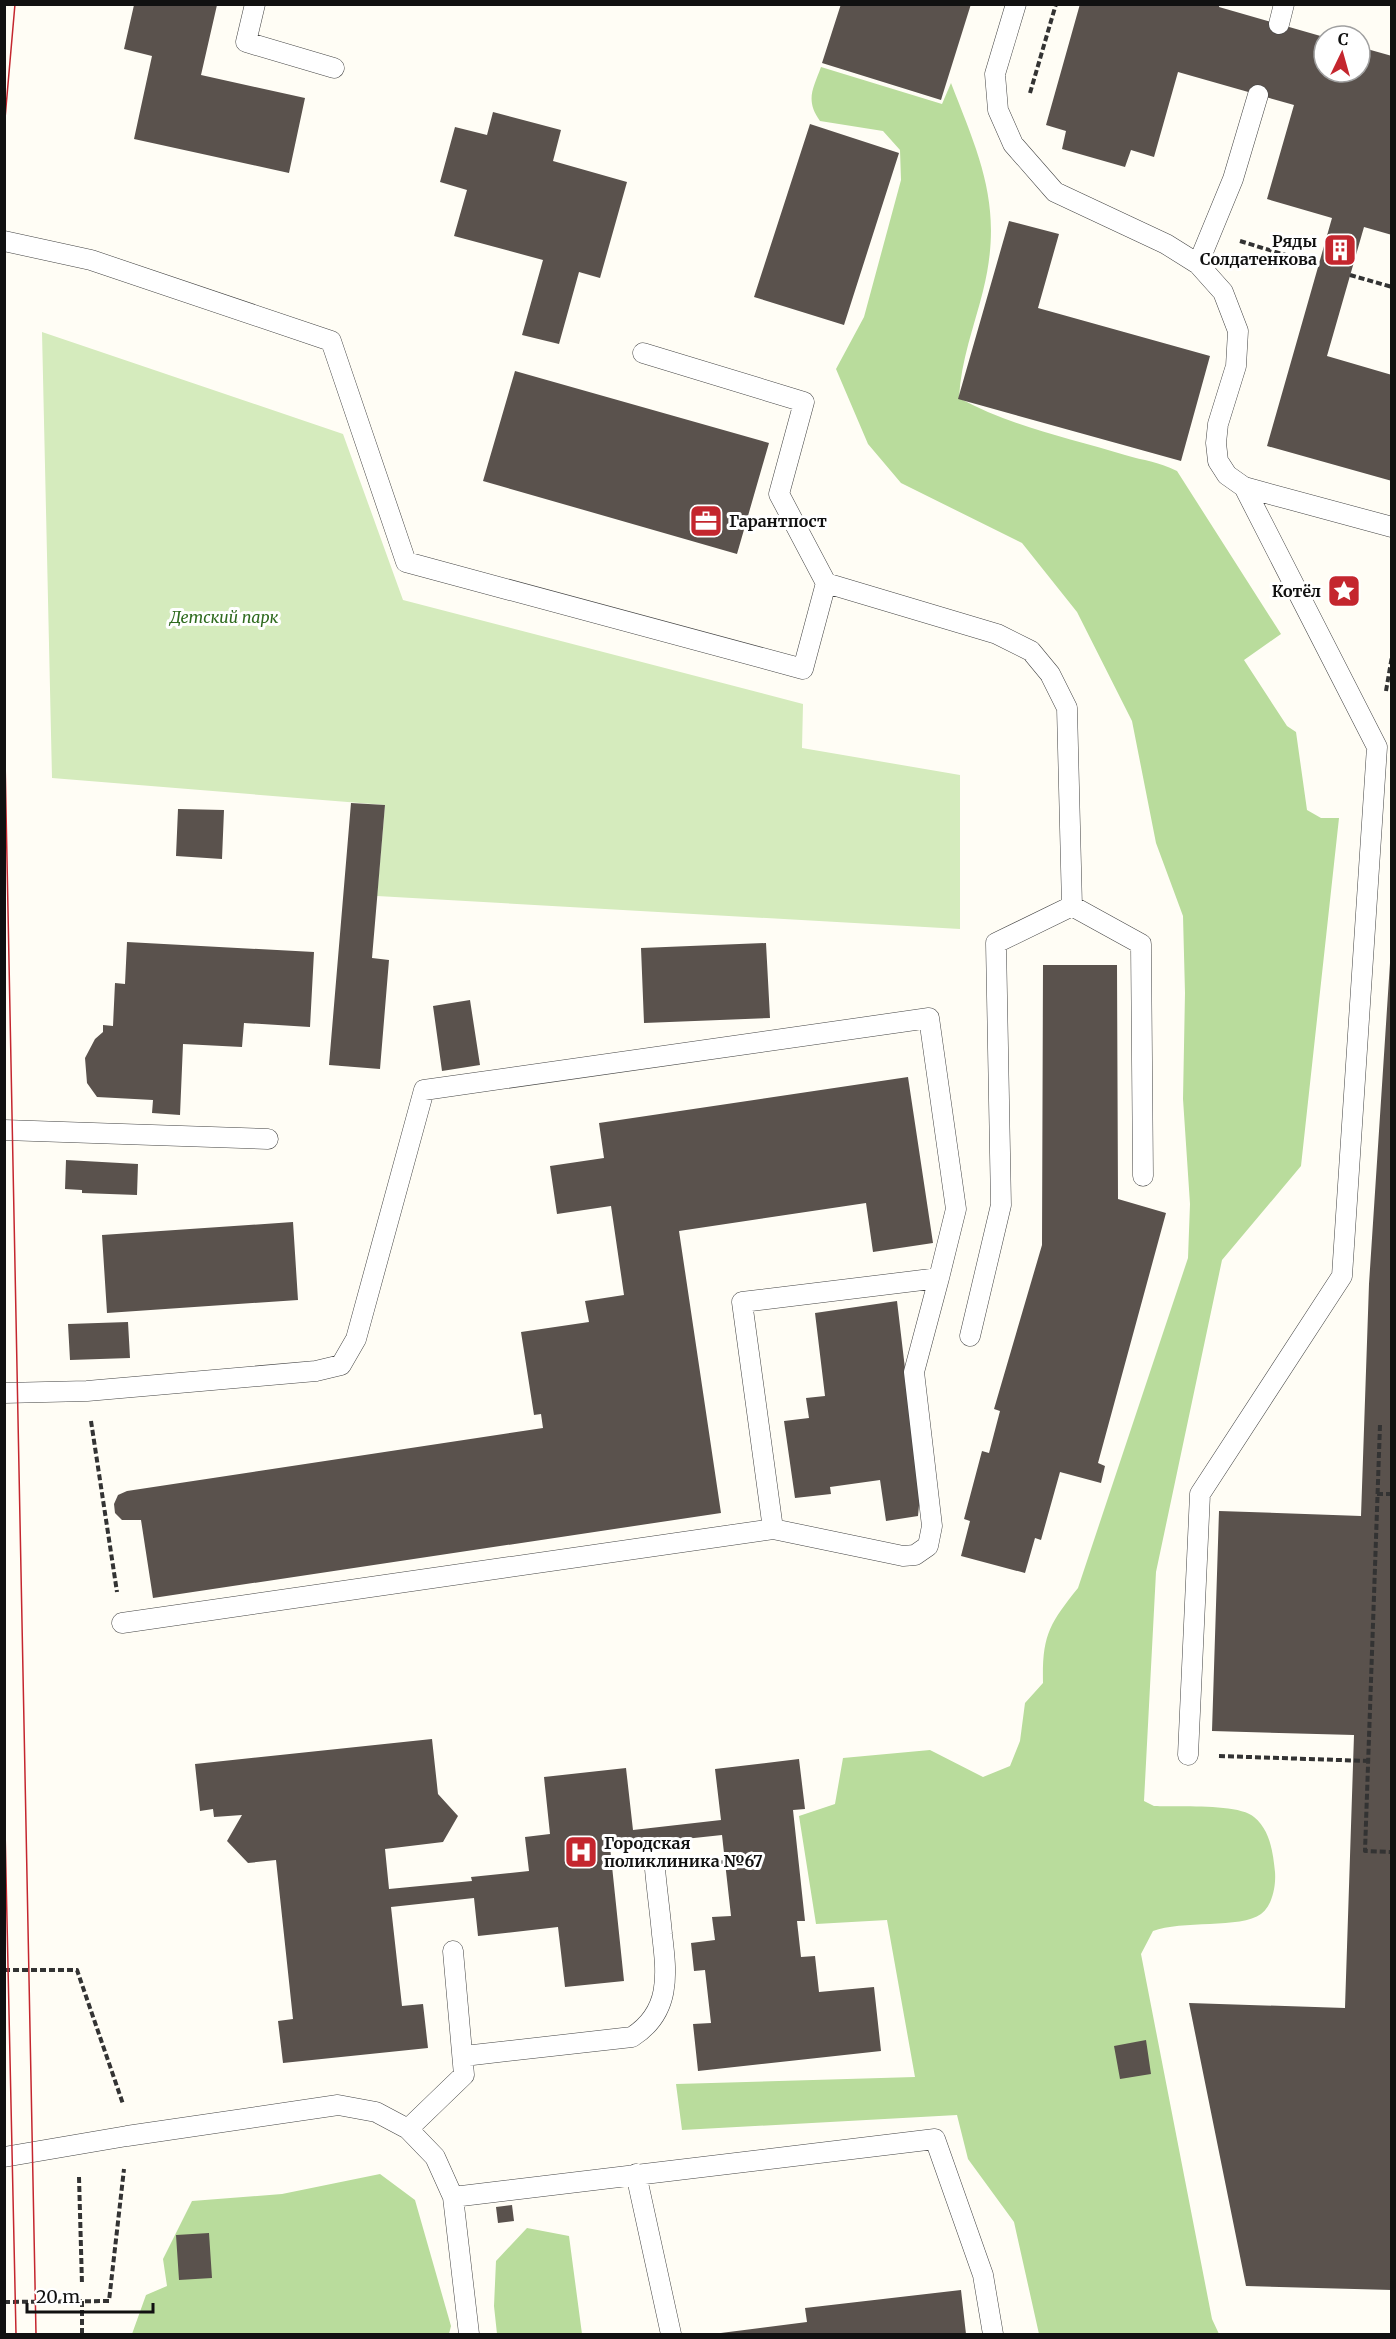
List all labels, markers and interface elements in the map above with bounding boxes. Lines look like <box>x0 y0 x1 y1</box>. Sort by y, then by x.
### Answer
north arrow <box>1312 24 1372 84</box>
text: С <box>1337 29 1349 49</box>
place label: Ряды Солдатенкова <box>1200 231 1317 269</box>
building icon: Ряды Солдатенкова <box>1322 232 1358 268</box>
office icon: Гарантпост <box>688 503 724 539</box>
place label: Гарантпост <box>729 511 827 531</box>
place icon: Котёл <box>1326 573 1362 609</box>
place label: Котёл <box>1272 581 1321 601</box>
park label: Детский парк <box>169 607 278 627</box>
place label: Городская поликлиника №67 <box>604 1833 763 1871</box>
hospital icon: Городская поликлиника №67 <box>563 1834 599 1870</box>
scale bar <box>27 2276 153 2314</box>
text: 20 m <box>36 2285 80 2308</box>

